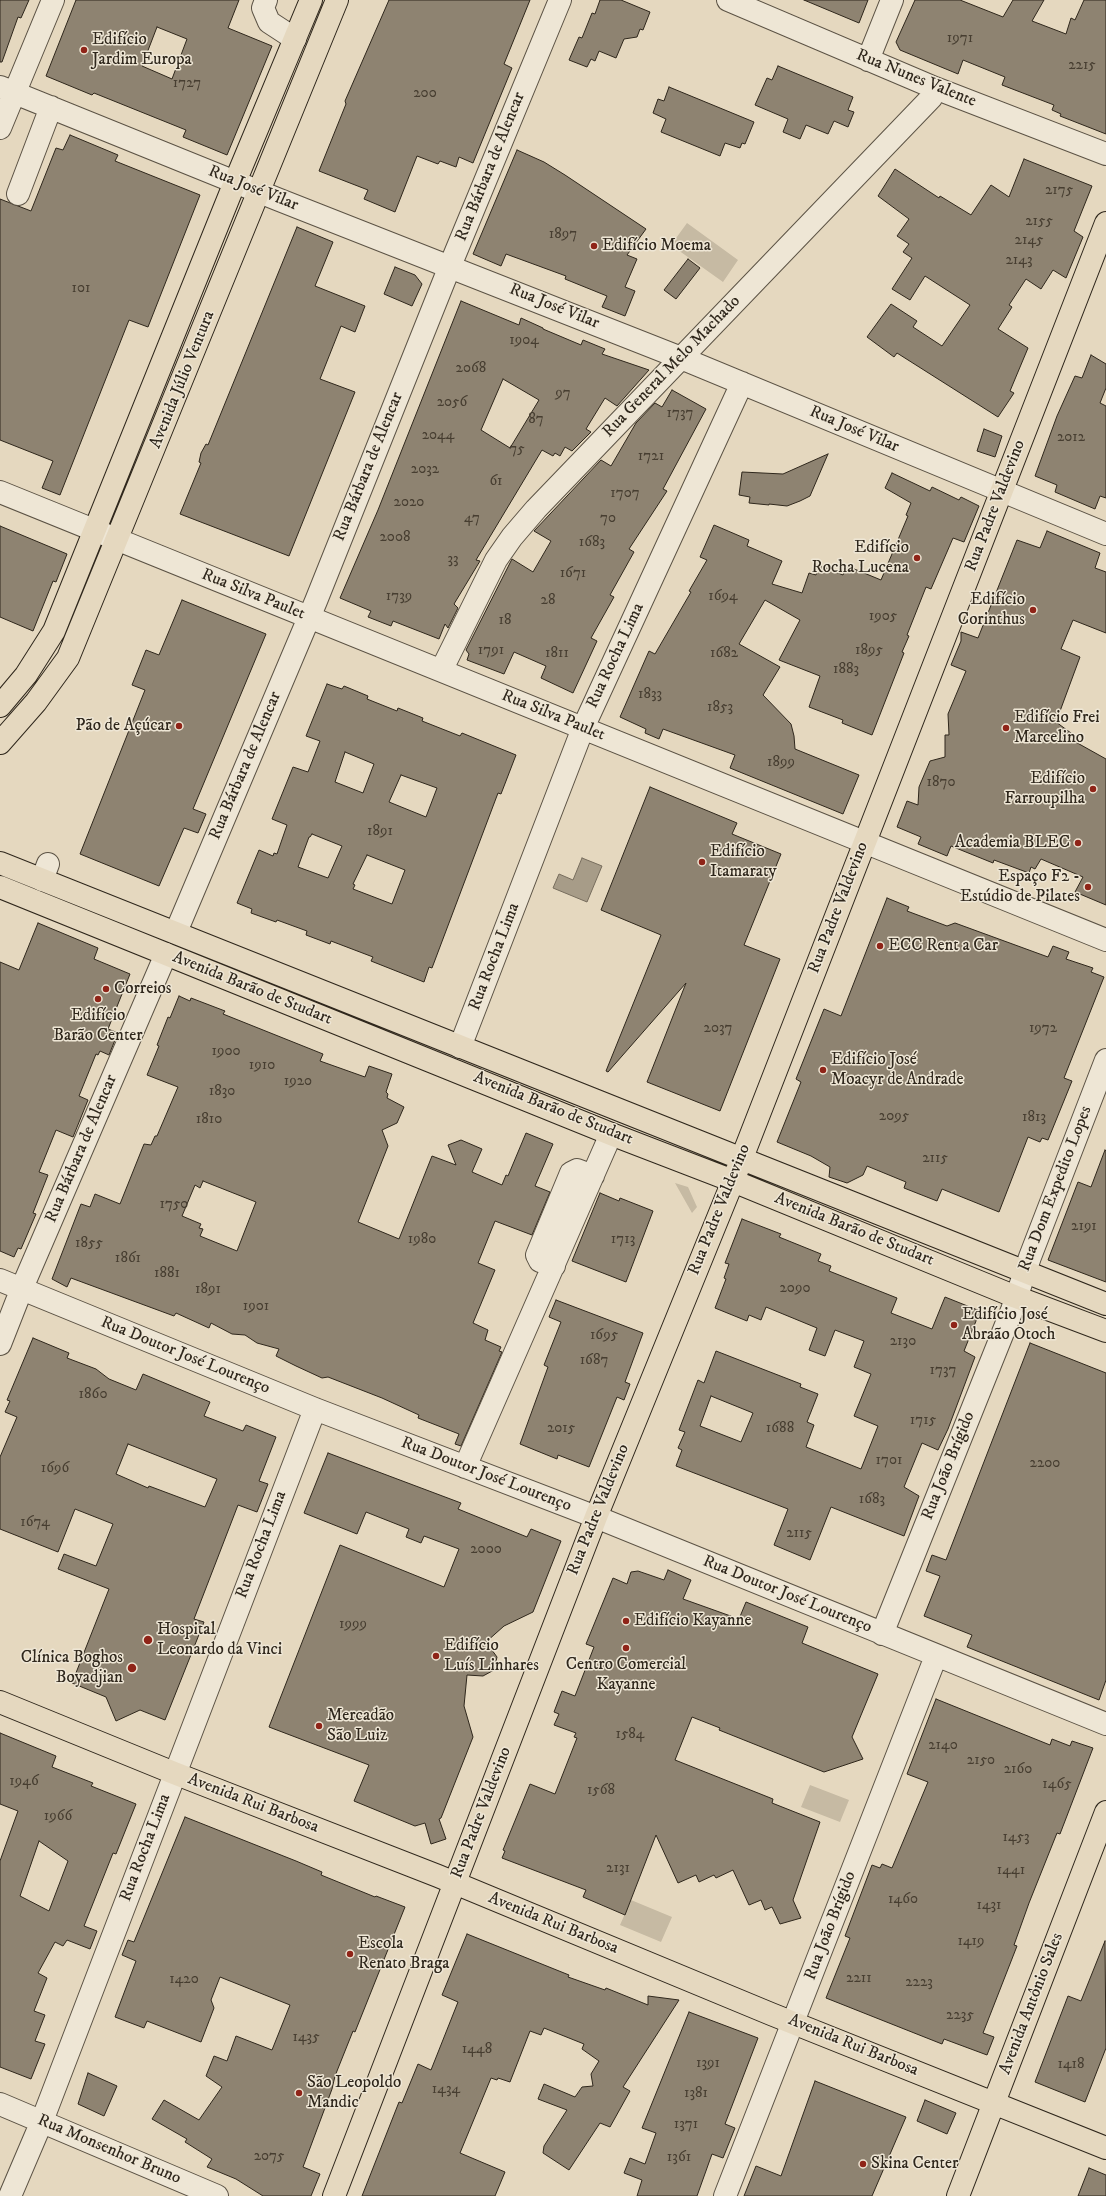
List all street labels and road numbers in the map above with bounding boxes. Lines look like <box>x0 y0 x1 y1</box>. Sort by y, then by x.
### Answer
street label: Rua Nunes Valente <box>853 46 979 112</box>
street label: Rua Bárbara de Alencar <box>452 90 530 244</box>
street label: Rua José Vilar <box>205 162 301 216</box>
street label: Rua José Vilar <box>506 280 602 334</box>
street label: Rua General Melo Machado <box>599 292 745 442</box>
street label: Avenida Júlio Ventura <box>146 308 220 452</box>
street label: Rua Bárbara de Alencar <box>330 390 408 544</box>
street label: Rua José Vilar <box>806 402 902 458</box>
street label: Rua Padre Valdevino <box>961 437 1031 575</box>
street label: Rua Silva Paulet <box>198 565 308 625</box>
street label: Rua Rocha Lima <box>583 600 649 712</box>
street label: Rua Silva Paulet <box>498 686 608 746</box>
street label: Rua Bárbara de Alencar <box>206 689 286 843</box>
street label: Rua Padre Valdevino <box>804 839 874 977</box>
street label: Rua Rocha Lima <box>465 900 525 1014</box>
street label: Avenida Barão de Studart <box>169 948 335 1030</box>
street label: Avenida Barão de Studart <box>470 1068 636 1150</box>
street label: Rua Bárbara de Alencar <box>42 1072 122 1226</box>
street label: Rua Dom Expedito Lopes <box>1015 1103 1097 1275</box>
street label: Rua Padre Valdevino <box>684 1142 756 1278</box>
street label: Avenida Barão de Studart <box>771 1189 937 1271</box>
street label: Rua Doutor José Lourenço <box>97 1313 273 1399</box>
street label: Rua João Brígido <box>918 1409 980 1523</box>
street label: Rua Doutor José Lourenço <box>398 1433 574 1517</box>
street label: Rua Padre Valdevino <box>563 1442 635 1578</box>
street label: Rua Rocha Lima <box>232 1488 292 1602</box>
street label: Rua Doutor José Lourenço <box>699 1552 875 1638</box>
street label: Rua Padre Valdevino <box>447 1744 517 1882</box>
street label: Avenida Rui Barbosa <box>185 1770 321 1838</box>
street label: Rua Rocha Lima <box>116 1791 176 1905</box>
street label: Rua João Brígido <box>801 1869 861 1983</box>
street label: Avenida Rui Barbosa <box>485 1889 621 1959</box>
street label: Avenida Antônio Sales <box>996 1930 1068 2078</box>
street label: Avenida Rui Barbosa <box>785 2011 921 2081</box>
street label: Rua Monsenhor Bruno <box>34 2111 184 2189</box>

